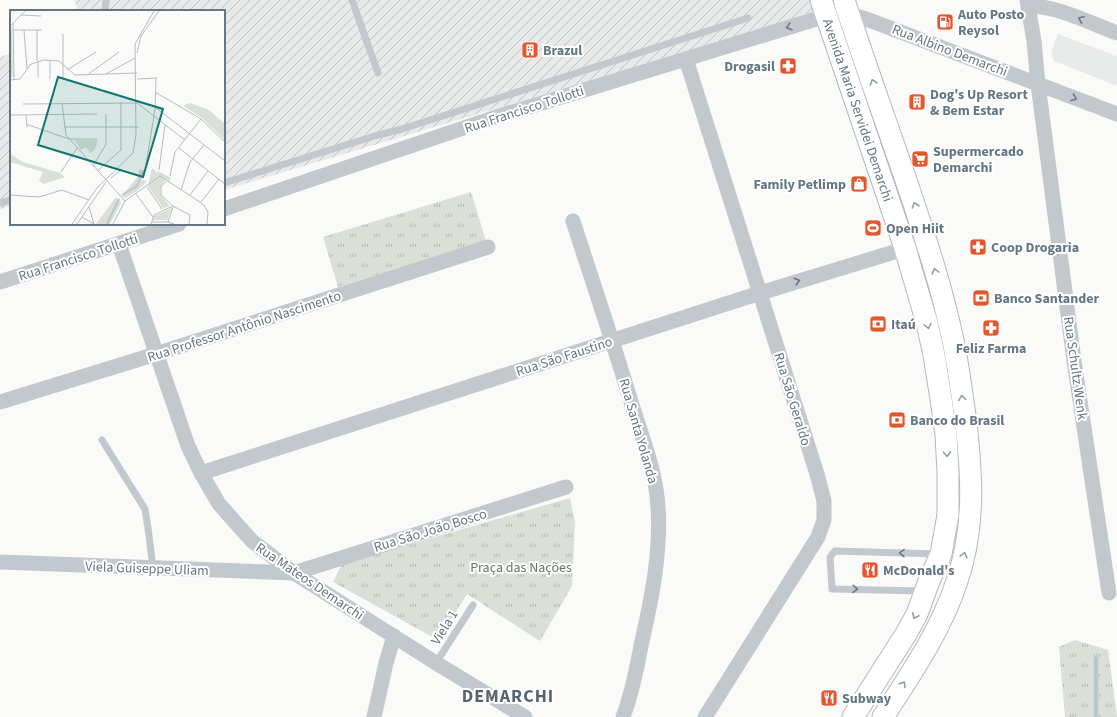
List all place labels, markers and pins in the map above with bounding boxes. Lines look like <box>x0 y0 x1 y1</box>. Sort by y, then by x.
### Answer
place label: Auto Posto Reysol <box>957 5 1024 41</box>
fuel station icon: Auto Posto Reysol <box>935 12 955 32</box>
building icon: Brazul <box>520 40 540 60</box>
place label: Brazul <box>543 41 582 61</box>
pharmacy icon: Drogasil <box>778 56 798 76</box>
place label: Drogasil <box>724 57 775 77</box>
place label: Dog's Up Resort & Bem Estar <box>930 85 1028 121</box>
building icon: Dog's Up Resort & Bem Estar <box>907 92 927 112</box>
place label: Supermercado Demarchi <box>933 142 1024 178</box>
supermarket icon: Supermercado Demarchi <box>910 149 930 169</box>
shop icon: Family Petlimp <box>849 174 869 194</box>
place label: Family Petlimp <box>753 175 846 195</box>
sports icon: Open Hiit <box>863 218 883 238</box>
place label: Open Hiit <box>886 219 945 239</box>
pharmacy icon: Coop Drogaria <box>968 237 988 257</box>
place label: Coop Drogaria <box>991 238 1079 258</box>
bank icon: Banco Santander <box>971 288 991 308</box>
place label: Banco Santander <box>994 289 1099 309</box>
bank icon: Itaú <box>868 314 888 334</box>
place label: Itaú <box>891 315 916 335</box>
pharmacy icon: Feliz Farma <box>981 318 1001 338</box>
place label: Feliz Farma <box>956 339 1026 359</box>
bank icon: Banco do Brasil <box>887 410 907 430</box>
place label: Banco do Brasil <box>910 411 1004 431</box>
restaurant icon: McDonald's <box>860 560 880 580</box>
place label: McDonald's <box>883 561 954 581</box>
restaurant icon: Subway <box>819 688 839 708</box>
place label: Subway <box>842 689 892 709</box>

